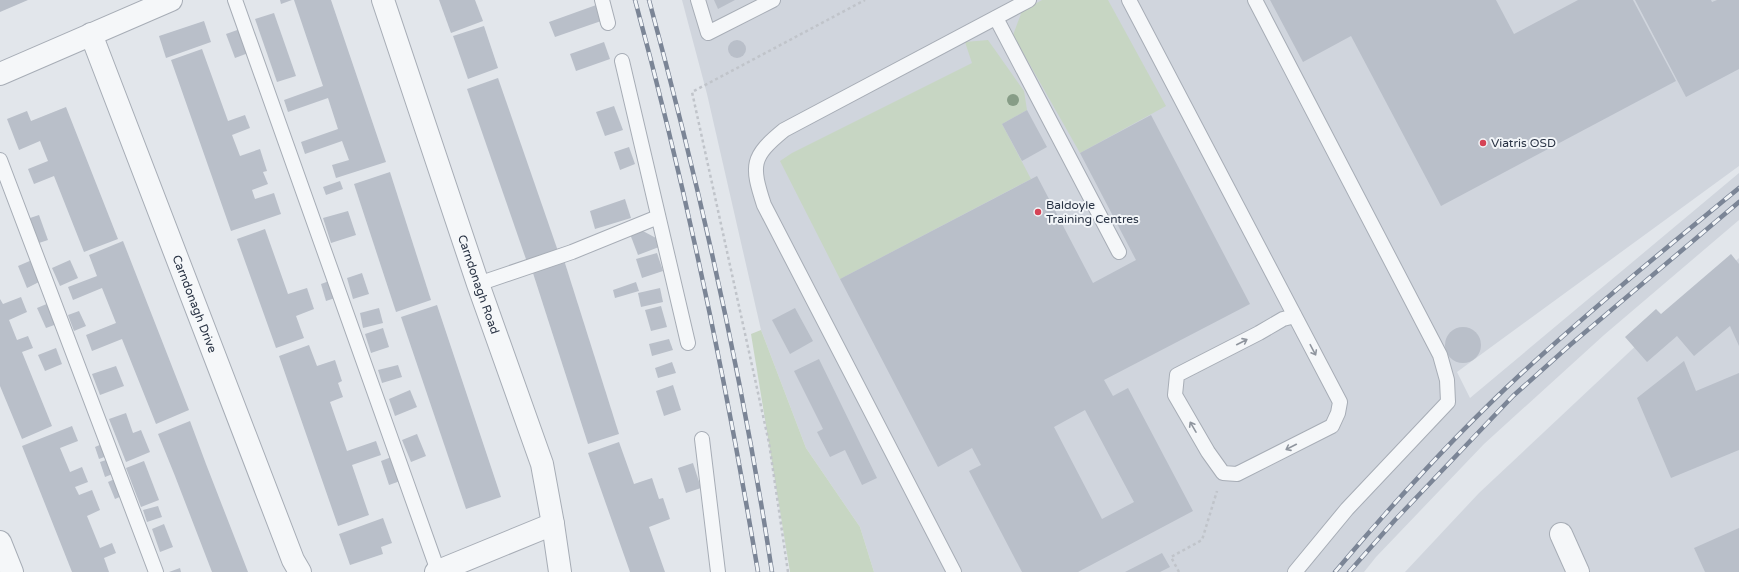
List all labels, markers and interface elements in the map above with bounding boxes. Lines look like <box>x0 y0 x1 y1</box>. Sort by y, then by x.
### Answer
place label: Viatris OSD <box>1491 136 1556 150</box>
marker: Viatris OSD <box>1478 138 1488 148</box>
place label: Baldoyle Training Centres <box>1046 198 1139 226</box>
marker: Baldoyle Training Centres <box>1033 207 1043 217</box>
street label: Carndonagh Road <box>455 233 502 336</box>
street label: Carndonagh Drive <box>170 253 220 355</box>
one-way arrow <box>1235 338 1247 345</box>
one-way arrow <box>1310 344 1317 356</box>
one-way arrow <box>1189 421 1197 433</box>
one-way arrow <box>1286 444 1298 451</box>

